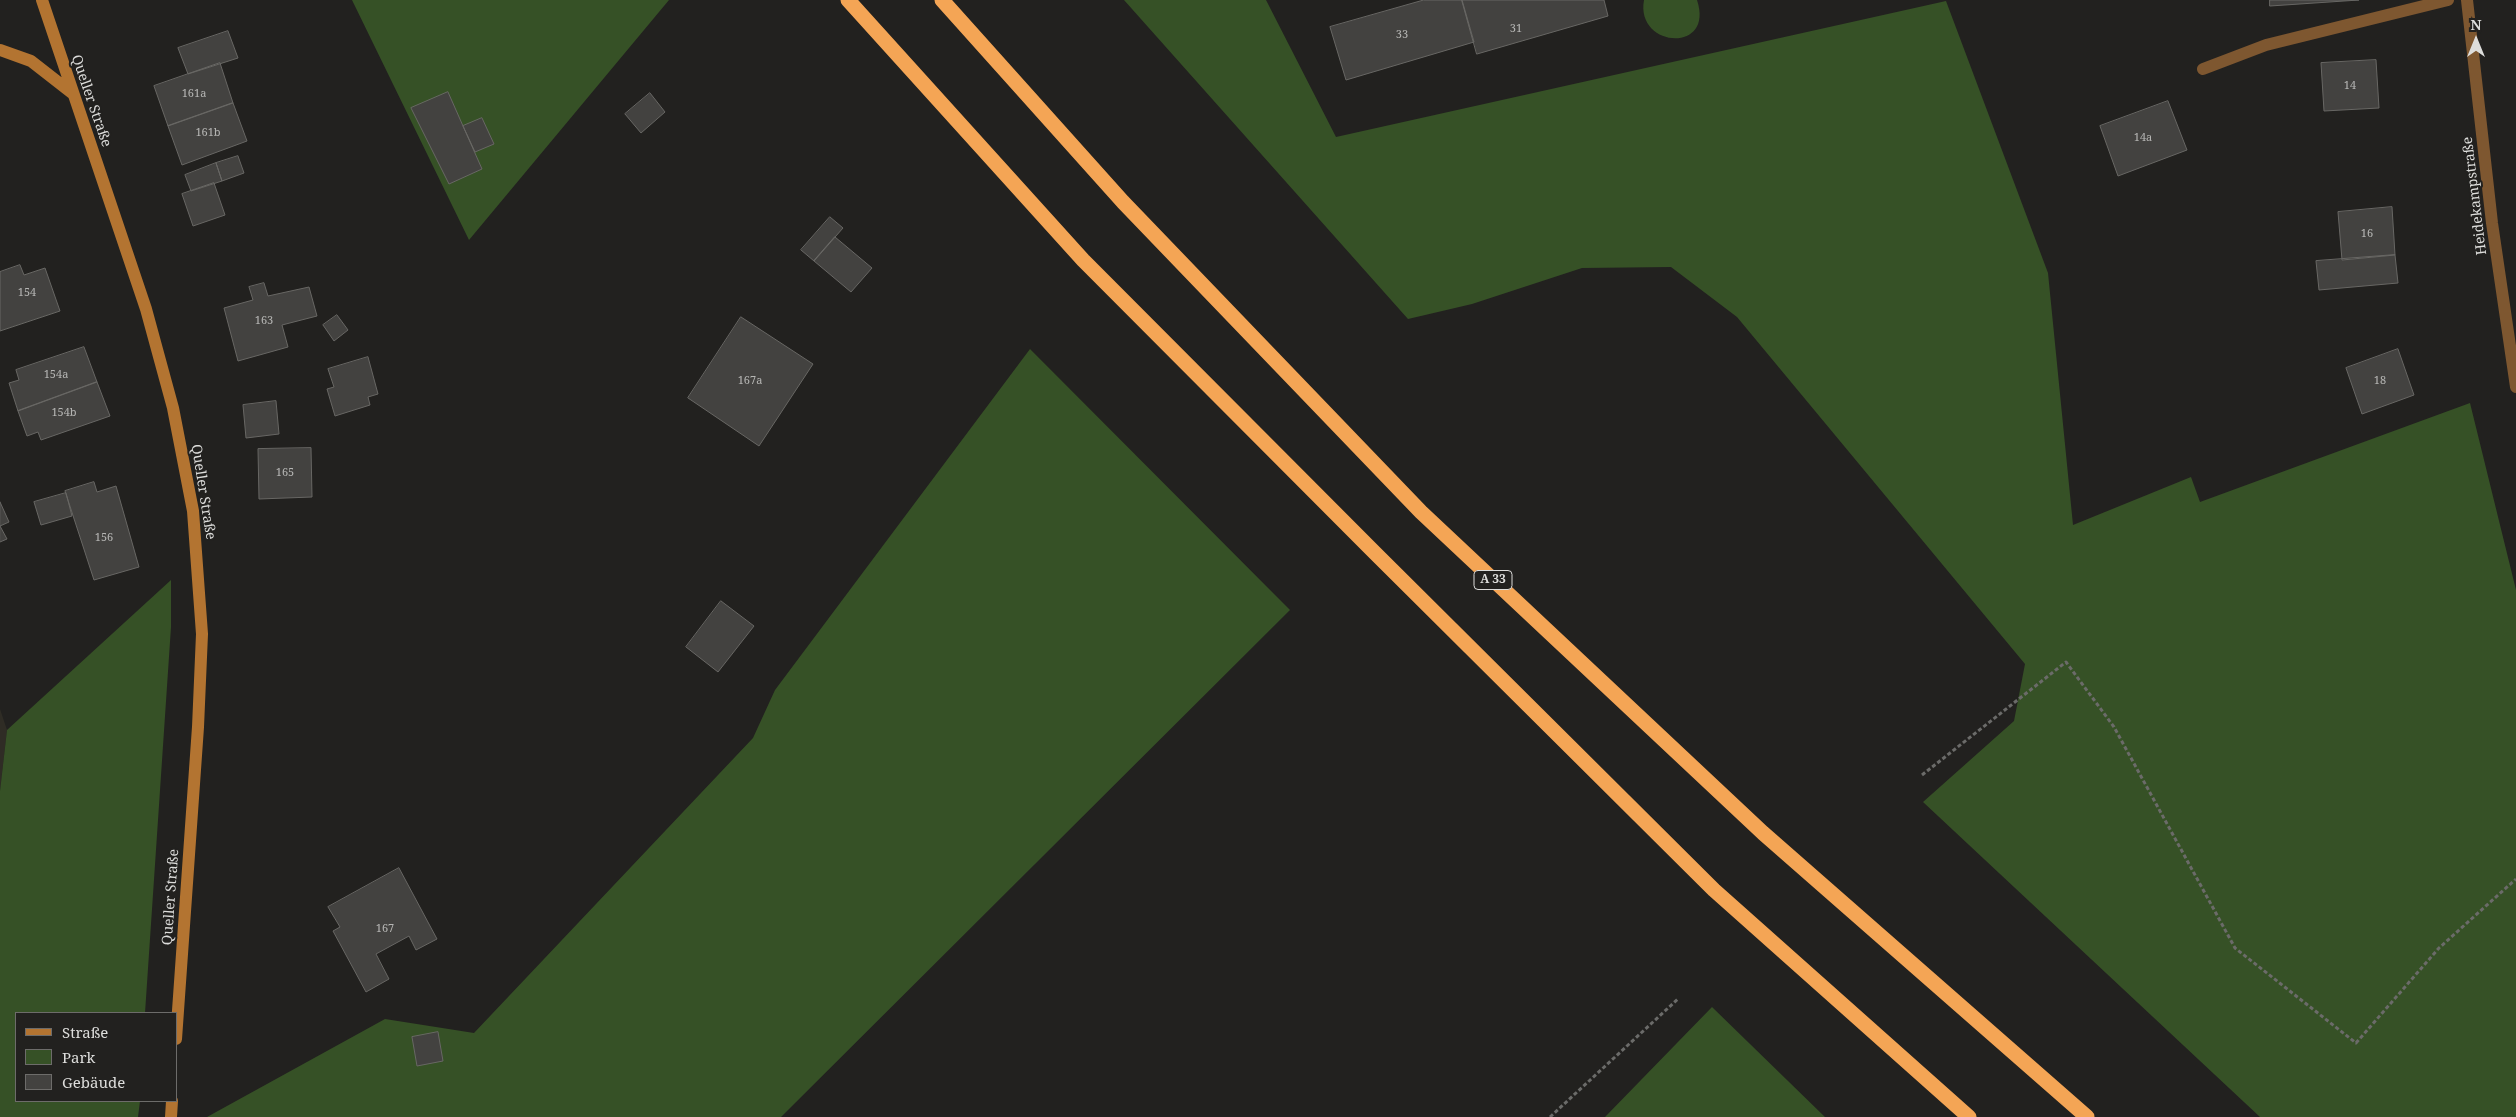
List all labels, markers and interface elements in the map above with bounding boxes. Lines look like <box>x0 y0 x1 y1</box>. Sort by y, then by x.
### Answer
north arrow <box>2451 15 2501 65</box>
text: N <box>2470 15 2482 34</box>
house number: 31 <box>1510 22 1522 36</box>
house number: 33 <box>1396 28 1408 42</box>
street label: Queller Straße <box>67 53 115 149</box>
house number: 14 <box>2344 79 2356 93</box>
house number: 161a <box>182 87 206 101</box>
house number: 161b <box>195 126 221 140</box>
house number: 14a <box>2134 131 2152 145</box>
street label: Heidekampstraße <box>2459 136 2491 256</box>
house number: 16 <box>2361 227 2373 241</box>
house number: 154 <box>18 286 36 300</box>
house number: 163 <box>255 314 273 328</box>
house number: 154a <box>44 368 68 382</box>
house number: 167a <box>738 374 762 388</box>
house number: 18 <box>2374 374 2386 388</box>
house number: 154b <box>51 406 77 420</box>
street label: Queller Straße <box>187 443 219 541</box>
house number: 165 <box>276 466 294 480</box>
house number: 156 <box>95 531 113 545</box>
road number: A 33 <box>1474 570 1512 590</box>
street label: Queller Straße <box>159 848 183 946</box>
house number: 167 <box>376 922 394 936</box>
legend <box>15 1012 178 1102</box>
text: Straße <box>62 1022 108 1042</box>
text: Park <box>62 1047 95 1067</box>
text: Gebäude <box>62 1072 125 1092</box>

